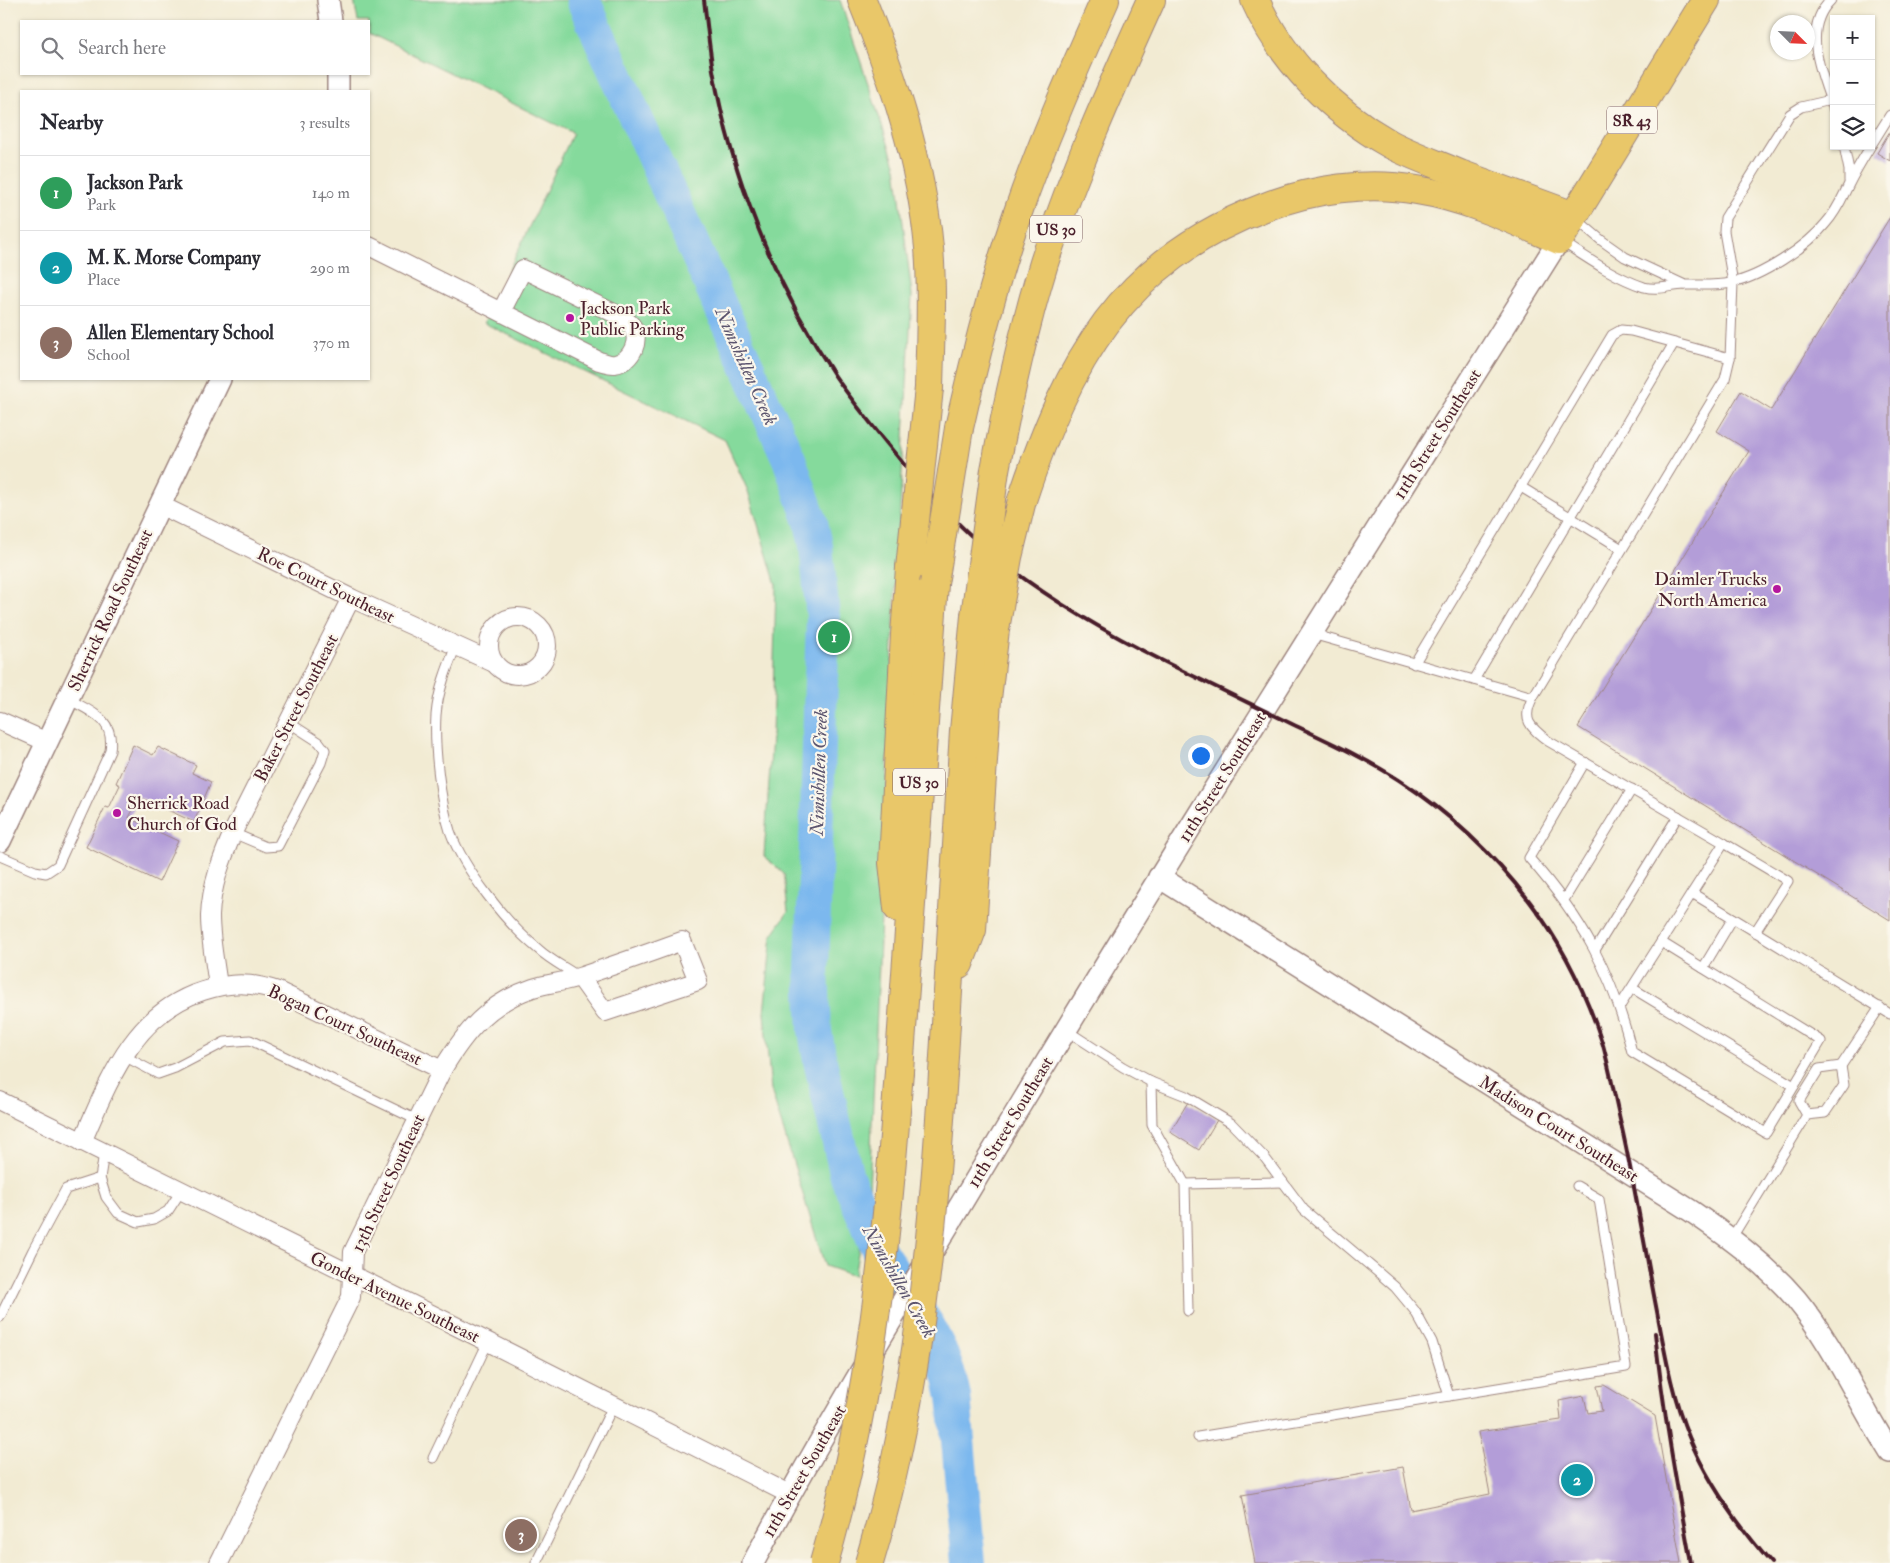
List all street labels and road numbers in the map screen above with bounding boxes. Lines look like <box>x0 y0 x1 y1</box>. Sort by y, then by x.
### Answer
road number: SR 43 <box>1607 106 1657 134</box>
road number: US 30 <box>1030 215 1082 242</box>
street label: 11th Street Southeast <box>1388 365 1487 504</box>
street label: Sherrick Road Southeast <box>63 525 158 695</box>
street label: Roe Court Southeast <box>253 542 399 629</box>
street label: Baker Street Southeast <box>249 630 344 786</box>
street label: 11th Street Southeast <box>1173 708 1272 847</box>
road number: US 30 <box>893 769 945 796</box>
street label: Bogan Court Southeast <box>264 980 426 1071</box>
street label: 11th Street Southeast <box>962 1052 1059 1192</box>
street label: Madison Court Southeast <box>1475 1071 1643 1188</box>
street label: 13th Street Southeast <box>346 1110 431 1256</box>
street label: Gonder Avenue Southeast <box>306 1246 484 1349</box>
street label: 11th Street Southeast <box>757 1401 852 1542</box>

